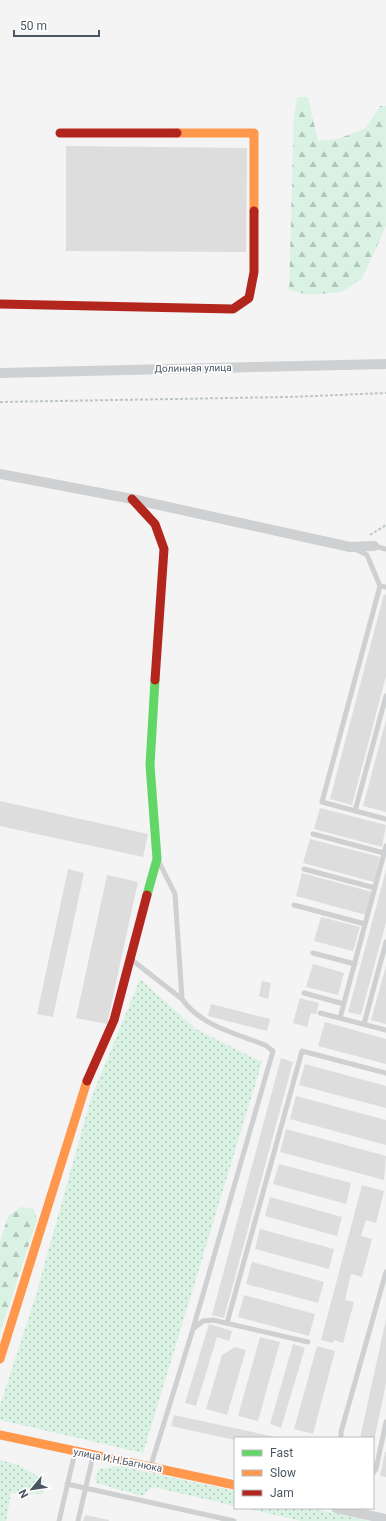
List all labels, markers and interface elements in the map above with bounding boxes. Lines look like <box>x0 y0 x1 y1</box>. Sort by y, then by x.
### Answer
scale bar <box>14 12 99 38</box>
text: 50 m <box>20 19 47 33</box>
street label: Долинная улица <box>154 362 232 374</box>
legend <box>234 1437 374 1509</box>
street label: улица И.Н.Багнюка <box>73 1446 163 1474</box>
text: Fast <box>270 1446 293 1460</box>
text: Slow <box>270 1466 296 1480</box>
north arrow <box>12 1469 52 1509</box>
text: Jam <box>270 1486 294 1500</box>
text: N <box>16 1487 31 1500</box>

